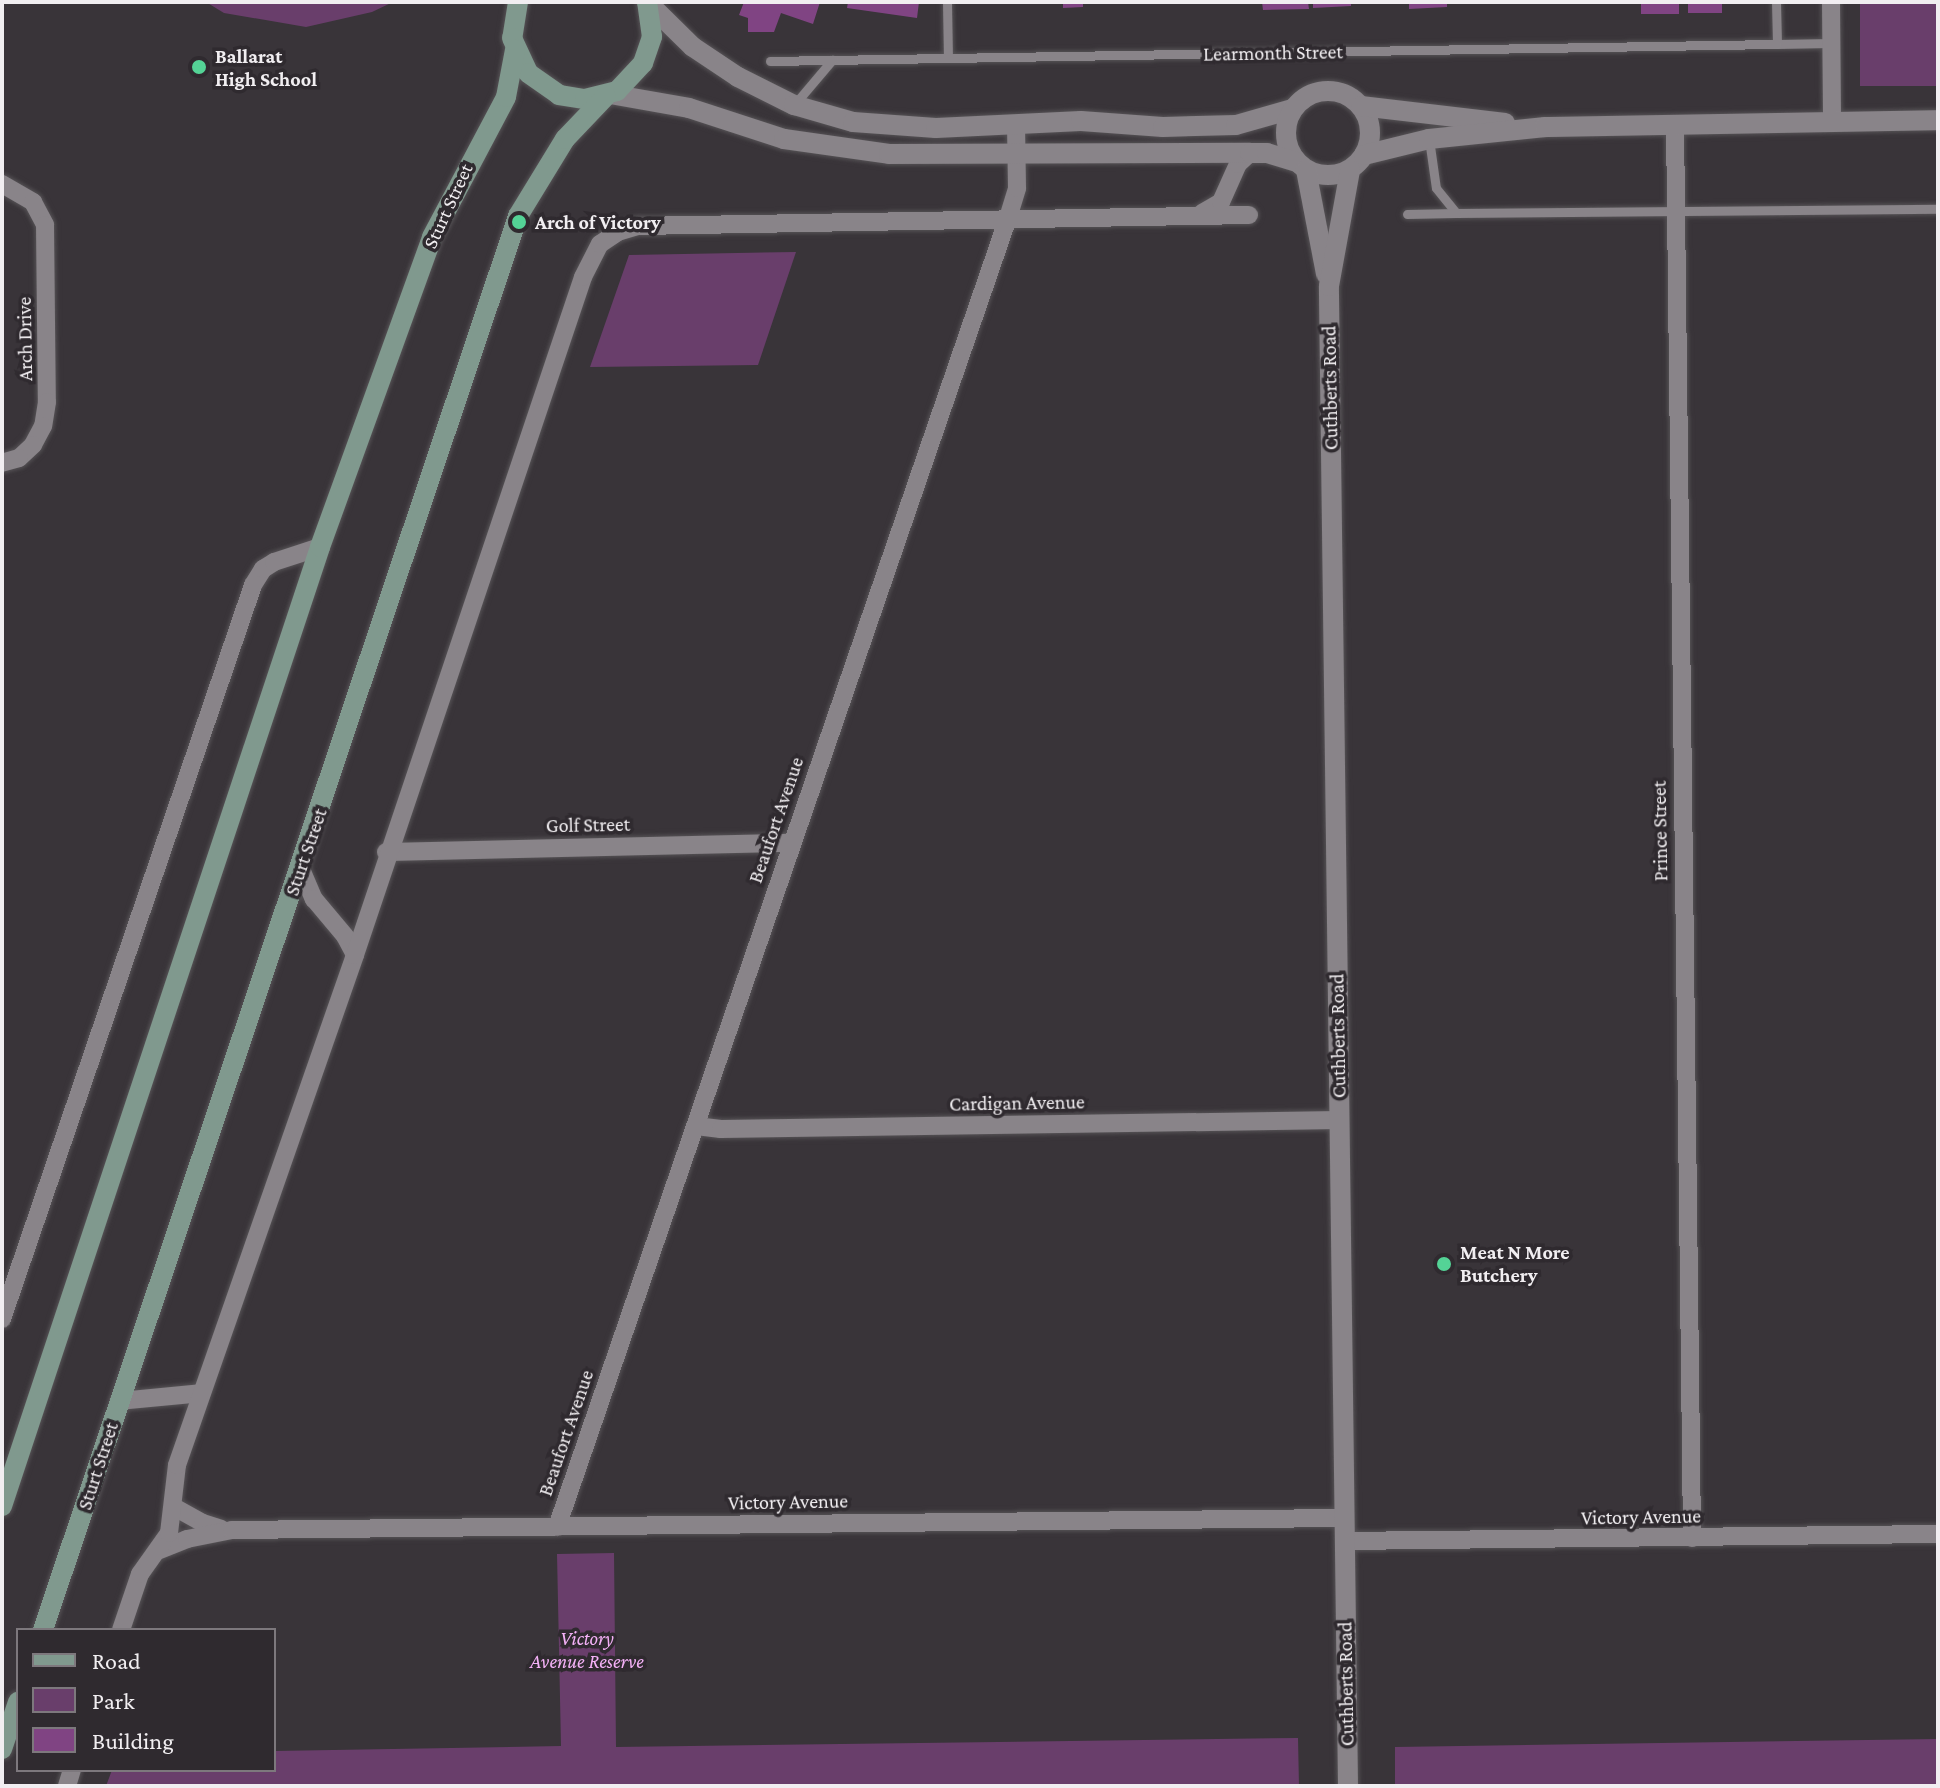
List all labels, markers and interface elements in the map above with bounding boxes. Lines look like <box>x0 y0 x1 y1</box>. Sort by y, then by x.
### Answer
street label: Learmonth Street <box>1203 40 1343 66</box>
place label: Ballarat High School <box>215 44 317 91</box>
marker: Ballarat High School <box>190 58 208 76</box>
street label: Sturt Street <box>418 160 478 252</box>
place label: Arch of Victory <box>535 210 661 234</box>
marker: Arch of Victory <box>510 213 528 231</box>
street label: Arch Drive <box>12 297 38 381</box>
street label: Cuthberts Road <box>1317 326 1343 450</box>
street label: Beaufort Avenue <box>743 754 809 886</box>
street label: Prince Street <box>1647 780 1673 882</box>
street label: Sturt Street <box>280 805 332 899</box>
street label: Golf Street <box>546 812 630 838</box>
street label: Cuthberts Road <box>1325 974 1351 1098</box>
street label: Cardigan Avenue <box>949 1090 1085 1116</box>
place label: Meat N More Butchery <box>1460 1240 1570 1287</box>
marker: Meat N More Butchery <box>1435 1255 1453 1273</box>
street label: Beaufort Avenue <box>533 1367 599 1499</box>
street label: Sturt Street <box>73 1419 123 1513</box>
street label: Victory Avenue <box>728 1489 848 1515</box>
street label: Victory Avenue <box>1581 1504 1701 1530</box>
street label: Cuthberts Road <box>1333 1622 1359 1746</box>
park label: Victory Avenue Reserve <box>530 1627 644 1674</box>
legend <box>16 1628 276 1772</box>
text: Road <box>92 1647 141 1674</box>
text: Park <box>92 1687 135 1714</box>
text: Building <box>92 1727 174 1754</box>

